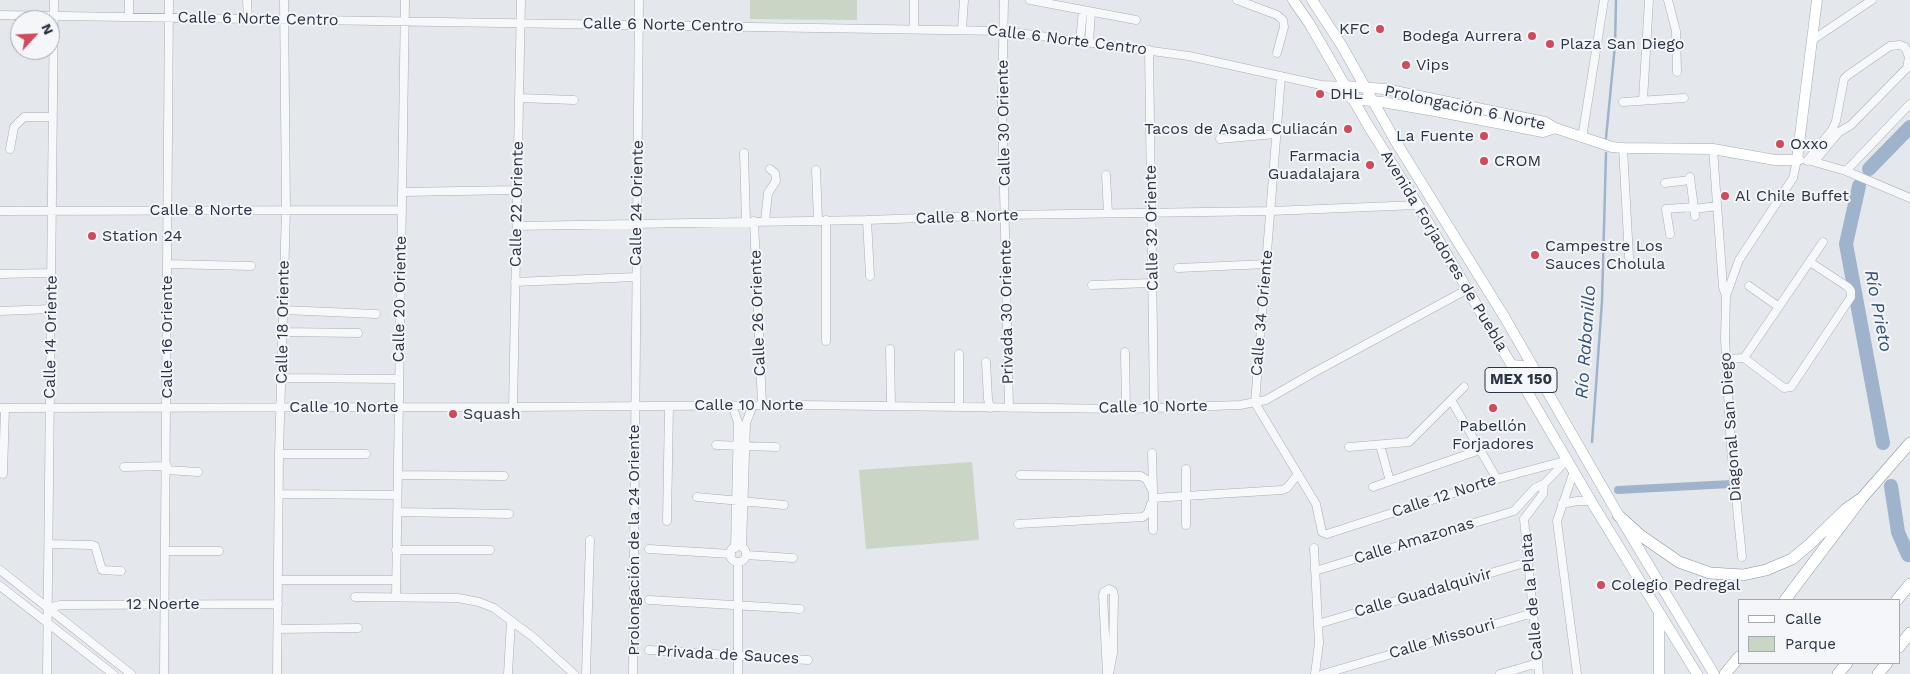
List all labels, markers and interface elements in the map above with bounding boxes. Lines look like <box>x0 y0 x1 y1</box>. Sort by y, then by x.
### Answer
street label: Calle 6 Norte Centro <box>177 8 339 30</box>
north arrow <box>10 10 60 60</box>
street label: Calle 6 Norte Centro <box>582 14 744 36</box>
place label: KFC <box>1339 19 1370 39</box>
text: N <box>38 21 57 37</box>
street label: Calle 6 Norte Centro <box>986 21 1148 59</box>
marker: KFC <box>1374 23 1386 35</box>
place label: Bodega Aurrera <box>1402 26 1522 46</box>
marker: Bodega Aurrera <box>1526 30 1538 42</box>
place label: Plaza San Diego <box>1560 34 1684 54</box>
marker: Plaza San Diego <box>1544 38 1556 50</box>
place label: Vips <box>1416 55 1449 75</box>
street label: Calle 30 Oriente <box>993 59 1015 187</box>
marker: Vips <box>1400 59 1412 71</box>
street label: Prolongación 6 Norte <box>1383 82 1547 134</box>
place label: DHL <box>1330 84 1363 104</box>
marker: DHL <box>1314 88 1326 100</box>
place label: Tacos de Asada Culiacán <box>1144 119 1338 139</box>
marker: Tacos de Asada Culiacán <box>1342 123 1354 135</box>
place label: La Fuente <box>1396 126 1474 146</box>
marker: La Fuente <box>1478 130 1490 142</box>
place label: Oxxo <box>1790 134 1828 154</box>
marker: Oxxo <box>1774 138 1786 150</box>
street label: Calle 24 Oriente <box>626 140 648 266</box>
street label: Calle 22 Oriente <box>506 141 528 267</box>
place label: Farmacia Guadalajara <box>1268 146 1360 184</box>
street label: Avenida Forjadores de Puebla <box>1376 147 1512 355</box>
place label: CROM <box>1494 151 1541 171</box>
marker: CROM <box>1478 155 1490 167</box>
marker: Farmacia Guadalajara <box>1364 159 1376 171</box>
street label: Calle 32 Oriente <box>1141 165 1163 291</box>
place label: Al Chile Buffet <box>1735 186 1849 206</box>
marker: Al Chile Buffet <box>1719 190 1731 202</box>
street label: Calle 8 Norte <box>149 200 253 220</box>
street label: Calle 8 Norte <box>915 206 1019 228</box>
place label: Station 24 <box>102 226 182 246</box>
marker: Station 24 <box>86 230 98 242</box>
street label: Calle 20 Oriente <box>389 235 411 363</box>
place label: Campestre Los Sauces Cholula <box>1545 236 1665 274</box>
street label: Privada 30 Oriente <box>996 240 1018 384</box>
street label: Calle 26 Oriente <box>746 249 770 377</box>
street label: Calle 34 Oriente <box>1247 249 1277 377</box>
marker: Campestre Los Sauces Cholula <box>1529 249 1541 261</box>
street label: Calle 18 Oriente <box>272 260 294 384</box>
water label: Río Prieto <box>1859 268 1897 354</box>
street label: Calle 14 Oriente <box>40 275 62 399</box>
street label: Calle 16 Oriente <box>157 275 177 399</box>
water label: Río Rabanillo <box>1571 284 1601 400</box>
street label: Diagonal San Diego <box>1716 352 1746 502</box>
road number: MEX 150 <box>1485 368 1557 392</box>
street label: Calle 10 Norte <box>694 395 804 415</box>
street label: Calle 10 Norte <box>1098 396 1208 418</box>
street label: Calle 10 Norte <box>289 397 399 417</box>
marker: Pabellón Forjadores <box>1487 402 1499 414</box>
place label: Squash <box>463 404 521 424</box>
marker: Squash <box>447 408 459 420</box>
place label: Pabellón Forjadores <box>1452 416 1534 454</box>
street label: Prolongación de la 24 Oriente <box>624 424 644 656</box>
street label: Calle 12 Norte <box>1389 470 1499 522</box>
street label: Calle Amazonas <box>1352 514 1476 568</box>
street label: Calle de la Plata <box>1517 533 1547 661</box>
street label: Calle Guadalquivir <box>1352 564 1494 622</box>
place label: Colegio Pedregal <box>1611 575 1740 595</box>
marker: Colegio Pedregal <box>1595 579 1607 591</box>
street label: 12 Noerte <box>126 594 200 614</box>
legend <box>1738 599 1900 664</box>
text: Calle <box>1785 610 1822 628</box>
street label: Calle Missouri <box>1387 615 1497 663</box>
text: Parque <box>1785 635 1836 653</box>
street label: Privada de Sauces <box>656 642 800 668</box>

